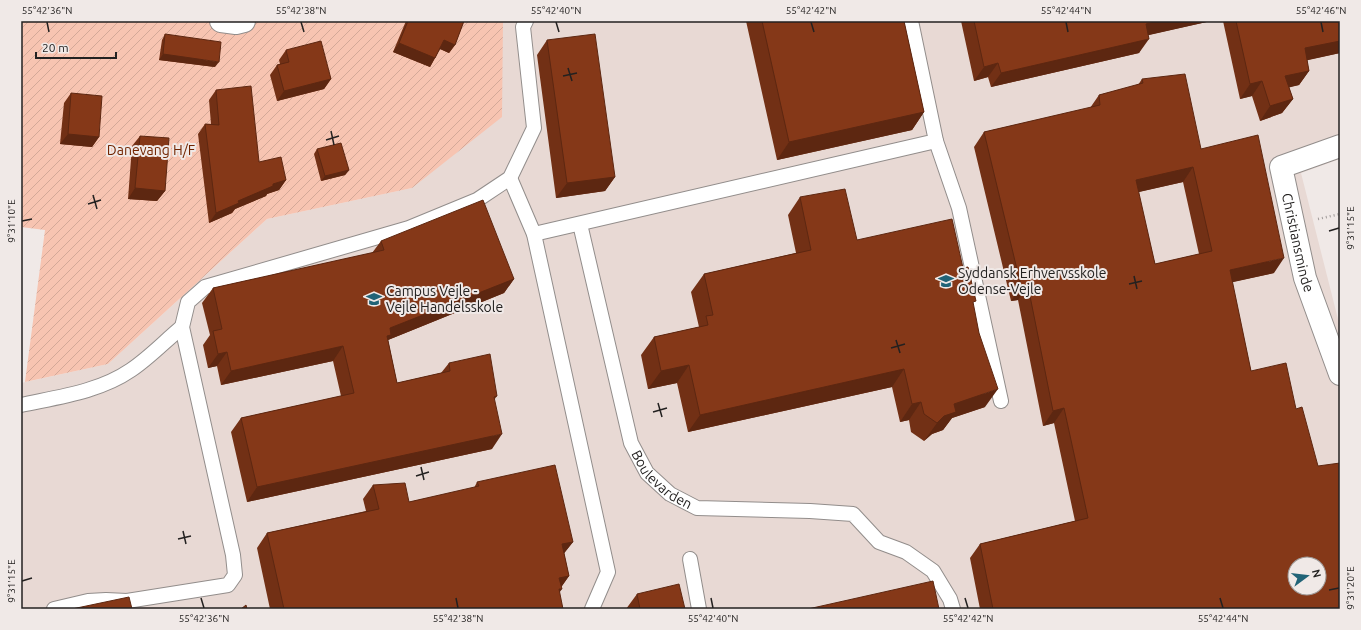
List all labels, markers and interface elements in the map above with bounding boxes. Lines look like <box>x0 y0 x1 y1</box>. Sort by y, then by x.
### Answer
text: 55°42'36"N <box>22 5 72 16</box>
text: 55°42'38"N <box>276 5 326 16</box>
text: 55°42'40"N <box>531 5 581 16</box>
text: 55°42'42"N <box>786 5 836 16</box>
text: 55°42'44"N <box>1041 5 1091 16</box>
text: 55°42'46"N <box>1296 5 1346 16</box>
scale bar <box>36 34 116 60</box>
text: 20 m <box>42 41 69 54</box>
park label: Danevang H/F <box>107 142 195 158</box>
street label: Christiansminde <box>1279 192 1317 294</box>
text: 9°31'10"E <box>6 199 17 243</box>
text: 9°31'15"E <box>1345 206 1356 250</box>
place label: Syddansk Erhvervsskole Odense-Vejle <box>958 265 1106 297</box>
school or university icon: Syddansk Erhvervsskole Odense-Vejle <box>937 272 955 290</box>
place label: Campus Vejle - Vejle Handelsskole <box>386 283 503 315</box>
school or university icon: Campus Vejle - Vejle Handelsskole <box>365 290 383 308</box>
street label: Boulevarden <box>628 447 695 512</box>
north arrow <box>1287 556 1327 596</box>
text: 9°31'15"E <box>6 559 17 603</box>
text: 9°31'20"E <box>1345 566 1356 610</box>
text: N <box>1310 568 1324 579</box>
text: 55°42'36"N <box>179 613 229 624</box>
text: 55°42'38"N <box>433 613 483 624</box>
text: 55°42'40"N <box>688 613 738 624</box>
text: 55°42'42"N <box>943 613 993 624</box>
text: 55°42'44"N <box>1198 613 1248 624</box>

